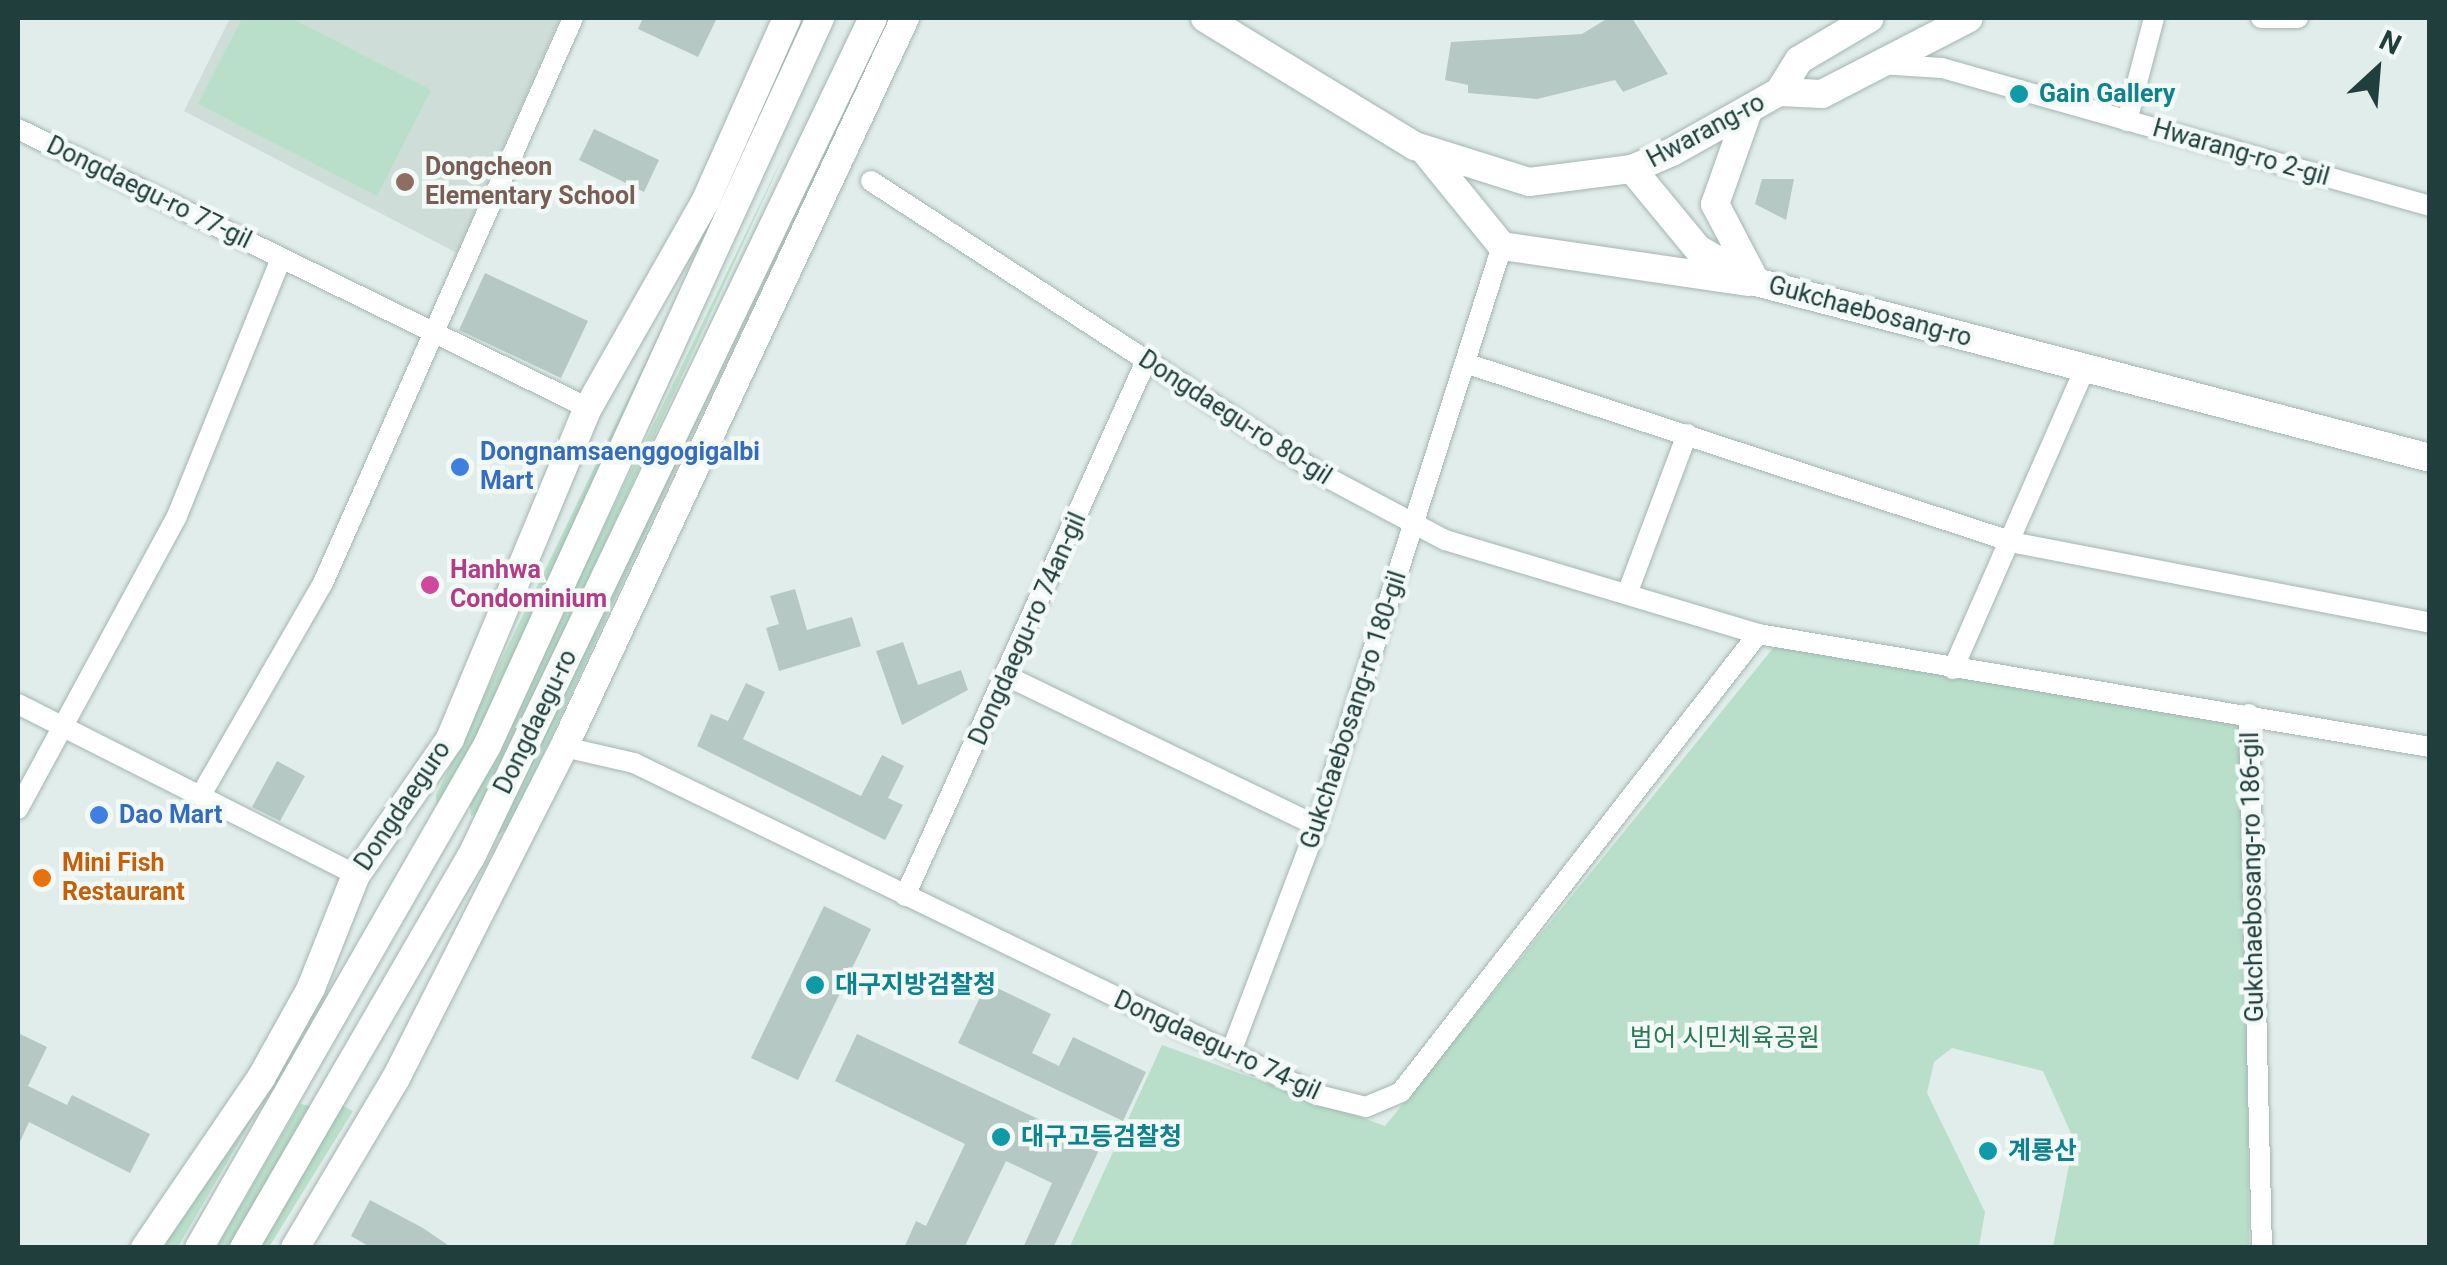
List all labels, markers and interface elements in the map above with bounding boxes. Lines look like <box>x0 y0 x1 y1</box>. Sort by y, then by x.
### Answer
north arrow <box>2327 20 2427 120</box>
text: N <box>2374 23 2406 62</box>
place label: Gain Gallery <box>2039 79 2175 109</box>
marker: Gain Gallery <box>2008 83 2030 105</box>
street label: Hwarang-ro <box>1642 87 1770 175</box>
street label: Hwarang-ro 2-gil <box>2149 113 2333 193</box>
street label: Dongdaegu-ro 77-gil <box>42 130 256 256</box>
place label: Dongcheon Elementary School <box>425 153 636 212</box>
marker: Dongcheon Elementary School <box>394 171 416 193</box>
street label: Gukchaebosang-ro <box>1765 270 1975 354</box>
street label: Dongdaegu-ro 80-gil <box>1133 344 1337 492</box>
place label: Dongnamsaenggogigalbi Mart <box>480 438 760 497</box>
marker: Dongnamsaenggogigalbi Mart <box>449 456 471 478</box>
street label: Dongdaegu-ro 74an-gil <box>963 508 1093 750</box>
place label: Hanhwa Condominium <box>450 556 607 615</box>
street label: Gukchaebosang-ro 180-gil <box>1295 567 1413 853</box>
marker: Hanhwa Condominium <box>419 574 441 596</box>
street label: Dongdaegu-ro <box>488 645 584 799</box>
street label: Gukchaebosang-ro 186-gil <box>2235 732 2271 1022</box>
street label: Dongdaeguro <box>349 736 457 876</box>
place label: Dao Mart <box>119 800 222 830</box>
marker: Dao Mart <box>88 804 110 826</box>
place label: Mini Fish Restaurant <box>62 849 185 908</box>
marker: Mini Fish Restaurant <box>31 867 53 889</box>
place label: 대구지방검찰청 <box>835 970 996 1000</box>
marker: 대구지방검찰청 <box>804 974 826 996</box>
street label: Dongdaegu-ro 74-gil <box>1109 985 1325 1107</box>
park label: 범어 시민체육공원 <box>1630 1023 1820 1053</box>
place label: 대구고등검찰청 <box>1021 1122 1182 1152</box>
marker: 대구고등검찰청 <box>990 1126 1012 1148</box>
place label: 계룡산 <box>2008 1136 2077 1166</box>
marker: 계룡산 <box>1977 1140 1999 1162</box>

